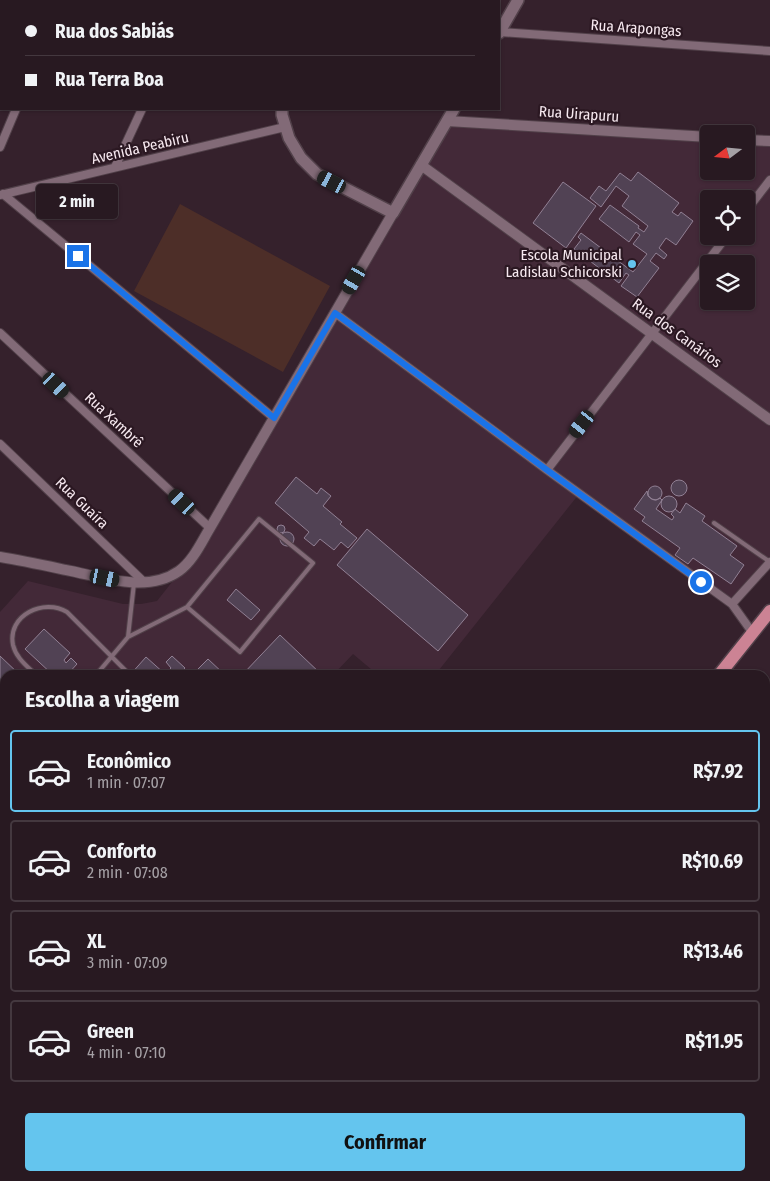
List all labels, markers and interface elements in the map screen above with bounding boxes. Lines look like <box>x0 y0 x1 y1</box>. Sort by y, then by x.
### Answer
street label: Rua Arapongas <box>590 16 682 40</box>
text: Rua dos Sabiás <box>55 20 174 43</box>
text: Rua Terra Boa <box>55 68 164 91</box>
street label: Rua Uirapuru <box>538 102 620 126</box>
north arrow <box>700 125 755 180</box>
map controls <box>700 125 755 310</box>
street label: Avenida Peabiru <box>90 128 190 168</box>
car <box>315 169 348 195</box>
callout: 2 min <box>37 184 119 218</box>
button: locate <box>700 190 755 245</box>
text: 2 min <box>59 192 95 211</box>
route end <box>67 245 89 267</box>
place label: Escola Municipal Ladislau Schicorski <box>506 246 622 281</box>
button: layers <box>700 255 755 310</box>
marker: Escola Municipal Ladislau Schicorski <box>626 258 638 270</box>
car <box>340 263 367 297</box>
street label: Rua dos Canários <box>629 295 725 371</box>
car <box>39 369 72 401</box>
street label: Rua Xambrê <box>81 388 147 452</box>
car <box>566 408 597 440</box>
street label: Rua Guaíra <box>52 473 112 533</box>
car <box>165 486 198 518</box>
car <box>88 568 121 588</box>
route start <box>690 571 712 593</box>
text: Escolha a viagem <box>25 686 180 713</box>
icon: car <box>27 749 72 794</box>
text: Econômico <box>87 750 171 773</box>
text: R$7.92 <box>693 760 743 783</box>
text: 1 min · 07:07 <box>87 773 165 792</box>
icon: car <box>27 839 72 884</box>
text: Conforto <box>87 840 156 863</box>
text: R$10.69 <box>682 850 743 873</box>
text: 2 min · 07:08 <box>87 863 168 882</box>
icon: car <box>27 929 72 974</box>
text: XL <box>87 930 106 953</box>
text: R$13.46 <box>683 940 743 963</box>
text: 3 min · 07:09 <box>87 953 168 972</box>
icon: car <box>27 1019 72 1064</box>
text: Green <box>87 1020 134 1043</box>
text: R$11.95 <box>685 1030 743 1053</box>
text: 4 min · 07:10 <box>87 1043 166 1062</box>
button: Confirmar <box>25 1113 745 1171</box>

